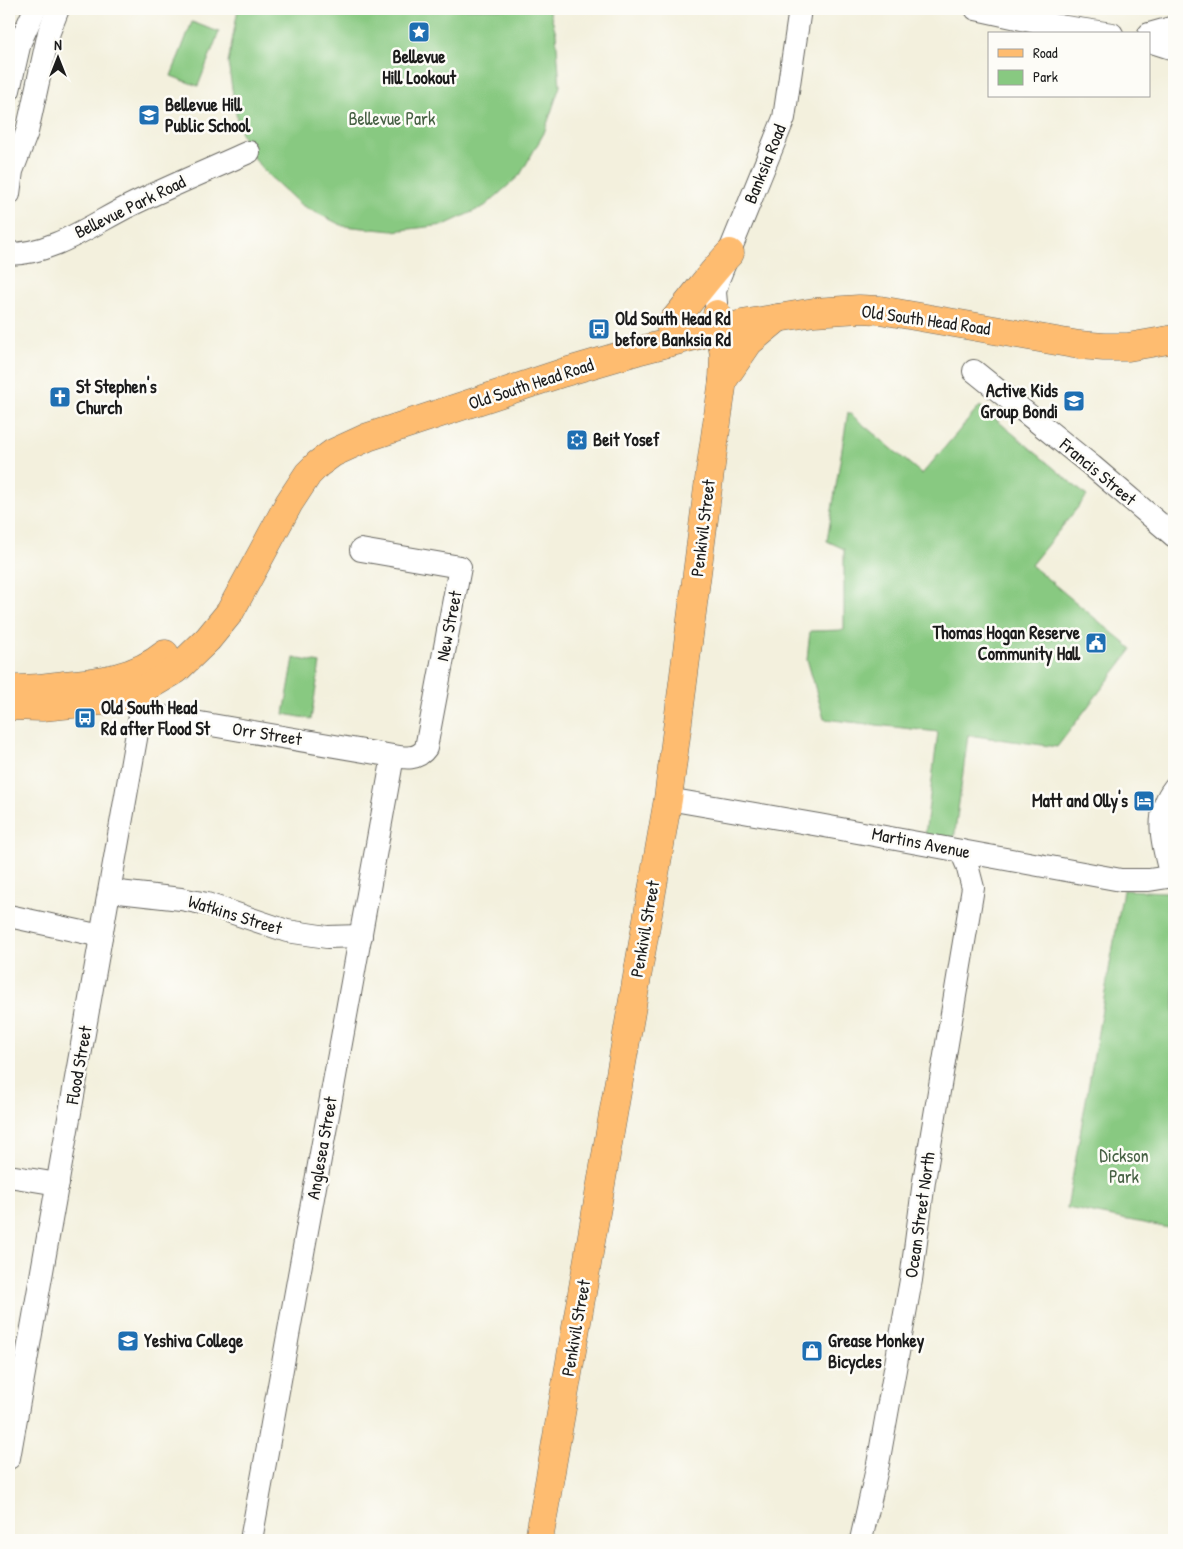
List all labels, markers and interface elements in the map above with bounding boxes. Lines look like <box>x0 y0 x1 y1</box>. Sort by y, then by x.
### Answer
place icon: Bellevue Hill Lookout <box>407 20 431 44</box>
north arrow <box>32 32 82 82</box>
legend <box>988 32 1150 98</box>
text: N <box>54 35 62 54</box>
text: Road <box>1033 42 1058 63</box>
place label: Bellevue Hill Lookout <box>382 44 457 90</box>
text: Park <box>1033 66 1058 87</box>
place label: Bellevue Hill Public School <box>165 92 252 138</box>
school or university icon: Bellevue Hill Public School <box>137 103 161 127</box>
park label: Bellevue Park <box>348 106 436 131</box>
street label: Banksia Road <box>737 120 792 207</box>
street label: Bellevue Park Road <box>70 169 189 244</box>
street label: Old South Head Road <box>860 298 992 341</box>
place label: Old South Head Rd before Banksia Rd <box>615 306 731 352</box>
bus stop icon: Old South Head Rd before Banksia Rd <box>587 317 611 341</box>
street label: Old South Head Road <box>465 352 596 415</box>
place label: St Stephen's Church <box>76 374 157 420</box>
place label: Active Kids Group Bondi <box>981 378 1058 425</box>
church icon: St Stephen's Church <box>48 385 72 409</box>
school or university icon: Active Kids Group Bondi <box>1062 389 1086 413</box>
place label: Beit Yosef <box>593 427 660 452</box>
synagogue icon: Beit Yosef <box>565 428 589 452</box>
street label: Francis Street <box>1054 432 1143 512</box>
street label: Penkivil Street <box>684 477 721 578</box>
street label: New Street <box>429 588 468 663</box>
place label: Thomas Hogan Reserve Community Hall <box>932 620 1081 667</box>
public building icon: Thomas Hogan Reserve Community Hall <box>1084 631 1108 655</box>
place label: Old South Head Rd after Flood St <box>101 695 211 741</box>
bus stop icon: Old South Head Rd after Flood St <box>73 706 97 730</box>
street label: Orr Street <box>231 716 304 751</box>
place label: Matt and Olly's <box>1032 788 1128 814</box>
hotel icon: Matt and Olly's <box>1132 789 1156 813</box>
street label: Martins Avenue <box>870 821 972 864</box>
street label: Penkivil Street <box>624 878 665 979</box>
street label: Watkins Street <box>185 888 286 941</box>
street label: Flood Street <box>59 1023 98 1107</box>
street label: Anglesea Street <box>300 1094 343 1201</box>
park label: Dickson Park <box>1099 1143 1149 1189</box>
street label: Ocean Street North <box>898 1150 941 1280</box>
street label: Penkivil Street <box>555 1277 596 1378</box>
place label: Yeshiva College <box>144 1328 244 1354</box>
place label: Grease Monkey Bicycles <box>828 1328 925 1375</box>
school or university icon: Yeshiva College <box>116 1329 140 1353</box>
shop icon: Grease Monkey Bicycles <box>800 1339 824 1363</box>

